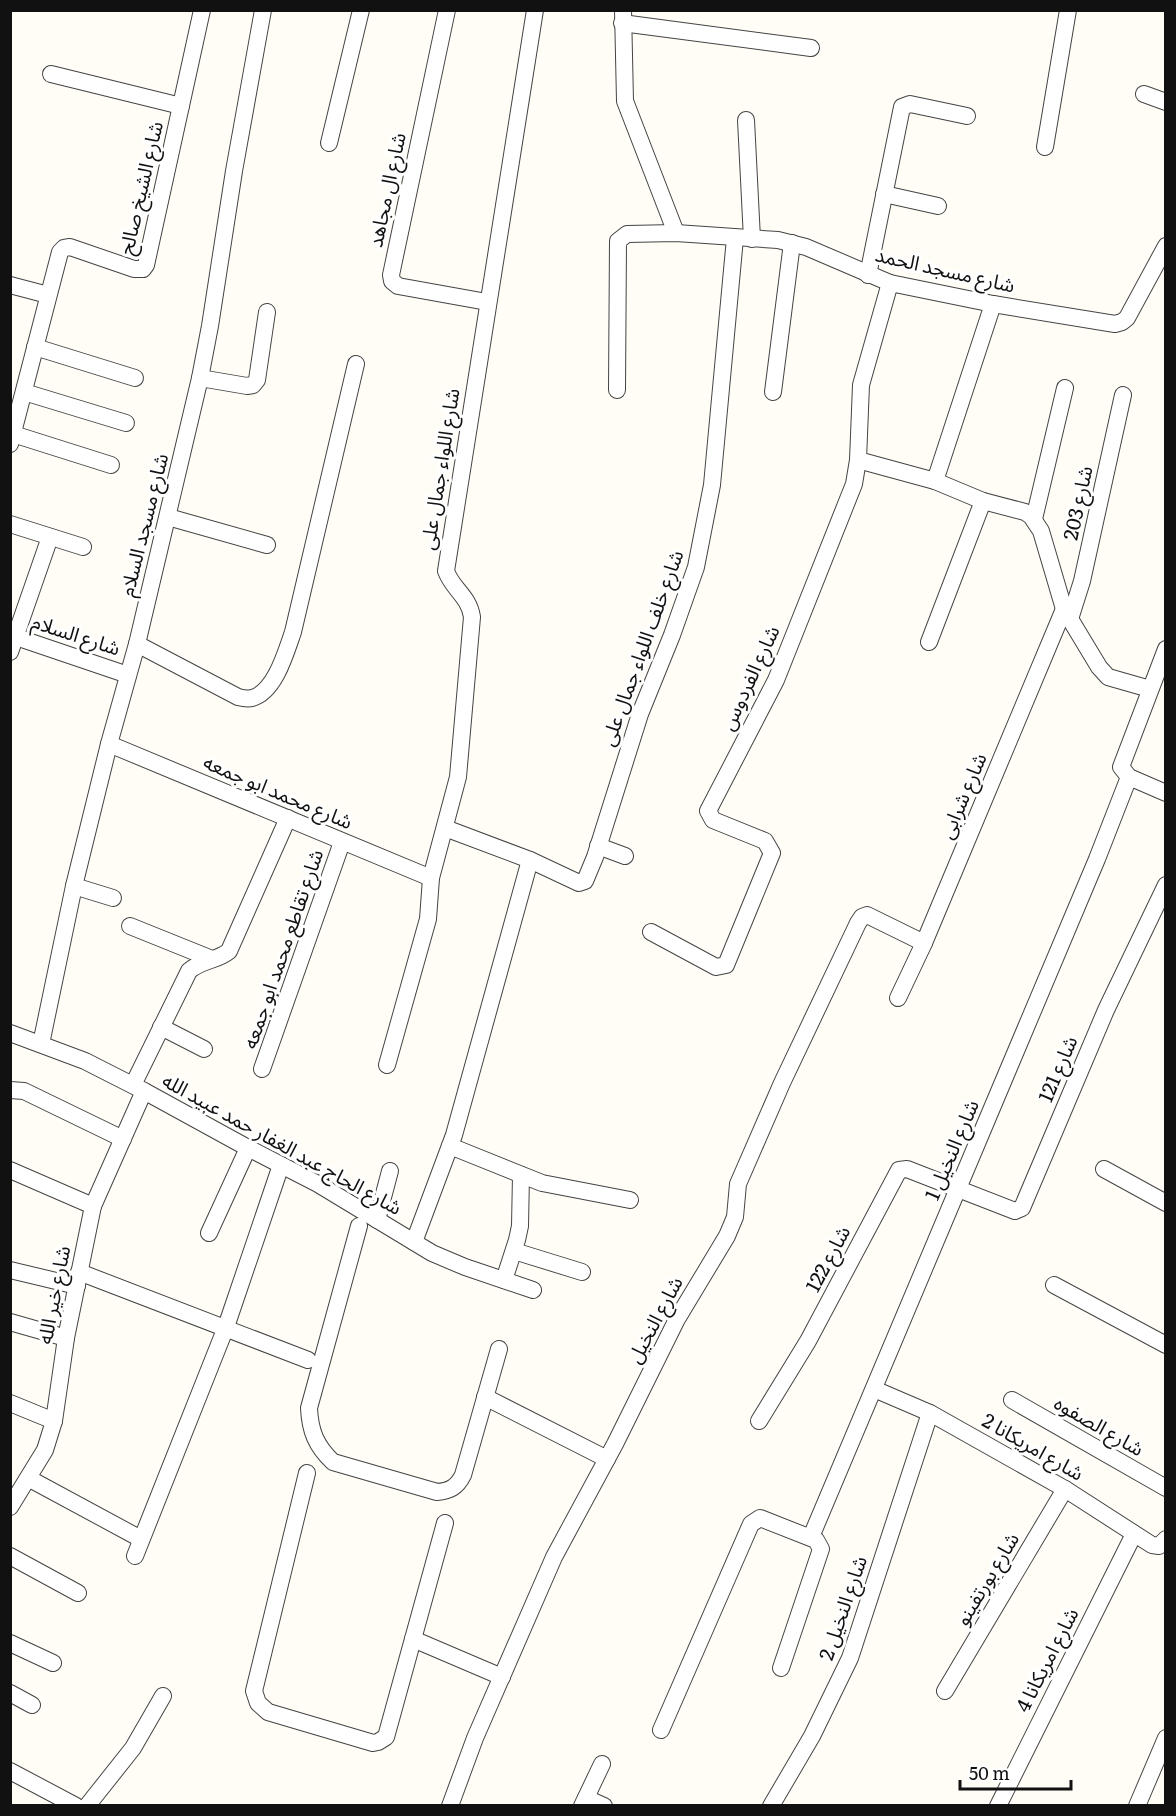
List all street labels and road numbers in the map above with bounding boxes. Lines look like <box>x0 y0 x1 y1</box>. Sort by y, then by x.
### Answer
street label: شارع الشيخ صالح <box>109 118 171 258</box>
street label: شارع ال مجاهد <box>358 129 414 250</box>
street label: شارع مسجد الحمد <box>872 237 1018 301</box>
street label: شارع اللواء جمال على <box>410 386 468 552</box>
street label: شارع مسجد السلام <box>110 450 176 600</box>
street label: شارع 203 <box>1054 463 1100 543</box>
street label: شارع خلف اللواء جمال على <box>591 545 691 750</box>
street label: شارع السلام <box>28 605 125 663</box>
street label: شارع الفردوس <box>711 620 787 735</box>
street label: شارع محمد ابو جمعه <box>199 745 358 837</box>
street label: شارع شرابى <box>930 747 995 844</box>
street label: شارع تقاطع محمد ابو جمعه <box>233 844 331 1053</box>
street label: شارع 121 <box>1029 1030 1085 1107</box>
street label: شارع الحاج عبد الغفار حمد عبيد الله <box>157 1064 408 1223</box>
street label: شارع النخيل 1 <box>915 1094 987 1205</box>
street label: شارع 122 <box>796 1219 858 1298</box>
street label: شارع خير الله <box>28 1243 78 1347</box>
street label: شارع النخيل <box>618 1270 690 1369</box>
street label: شارع الصفوه <box>1048 1386 1151 1464</box>
street label: شارع امريكانا 2 <box>977 1404 1090 1488</box>
street label: شارع بورتفينو <box>946 1526 1027 1631</box>
street label: شارع النخيل 2 <box>809 1551 875 1664</box>
street label: شارع امريكانا 4 <box>1006 1602 1086 1717</box>

